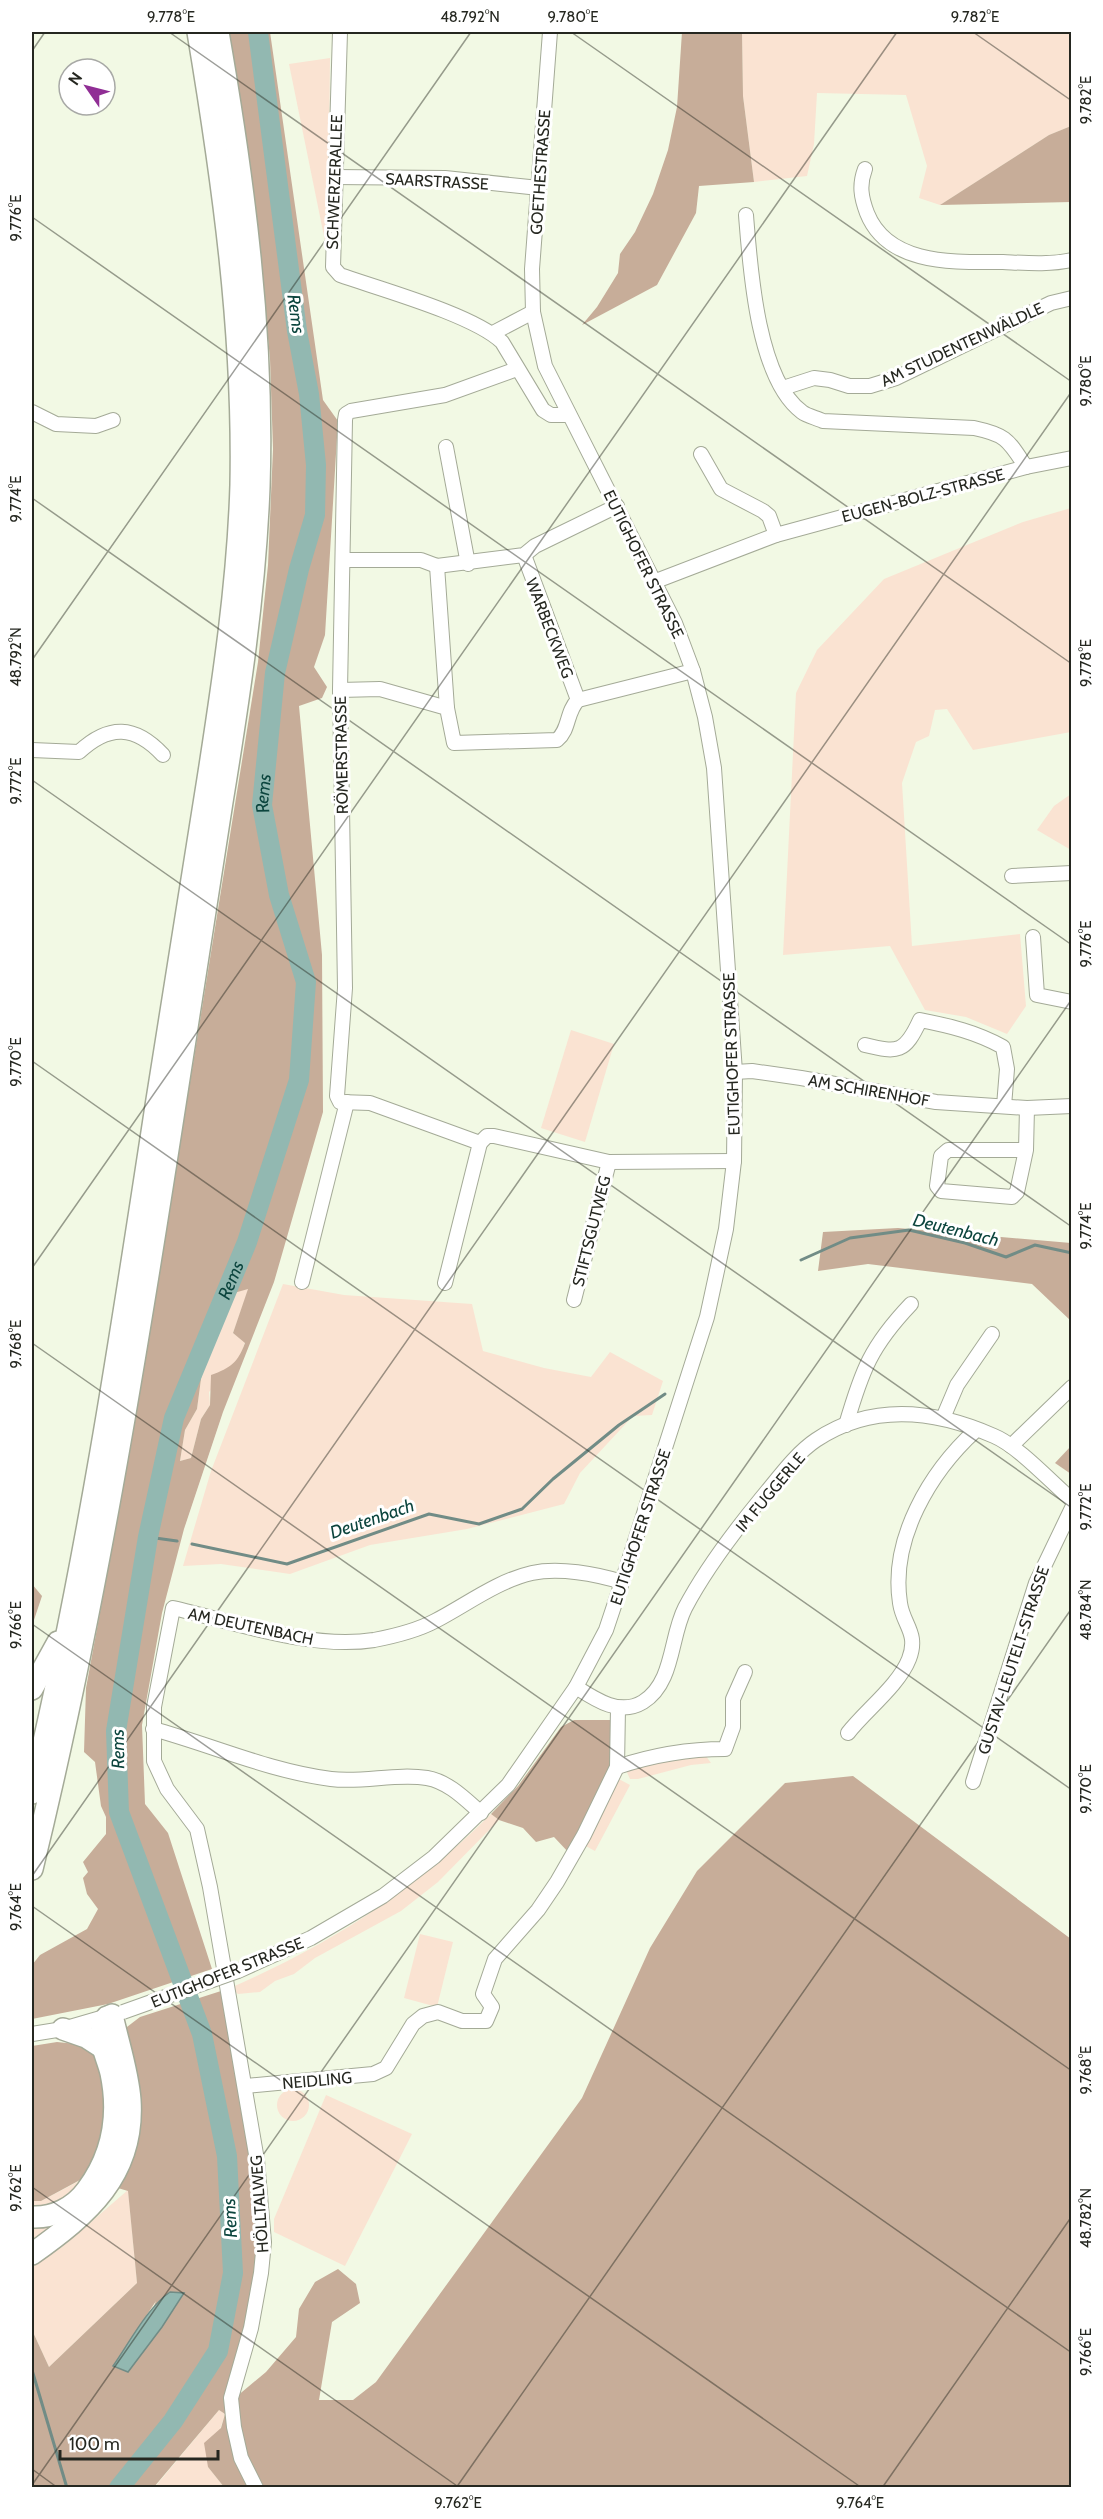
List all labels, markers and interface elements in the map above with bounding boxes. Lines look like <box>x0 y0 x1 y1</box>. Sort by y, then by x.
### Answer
text: 9.778°E <box>147 8 195 26</box>
text: 48.792°N <box>440 8 500 26</box>
text: 9.780°E <box>547 8 599 26</box>
text: 9.782°E <box>951 8 999 26</box>
north arrow <box>57 57 117 117</box>
text: N <box>64 69 86 89</box>
text: 9.782°E <box>1077 76 1095 124</box>
street label: GOETHESTRASSE <box>527 109 554 235</box>
street label: SCHWERZERALLEE <box>323 114 346 250</box>
street label: SAARSTRASSE <box>385 169 489 194</box>
text: 9.776°E <box>7 194 25 242</box>
water label: Rems <box>282 293 310 335</box>
street label: AM STUDENTENWÄLDLE <box>878 298 1047 391</box>
text: 9.780°E <box>1077 355 1095 407</box>
street label: EUGEN-BOLZ-STRASSE <box>840 465 1007 526</box>
text: 9.774°E <box>7 475 25 523</box>
street label: EUTIGHOFER STRASSE <box>599 487 688 642</box>
street label: WARBECKWEG <box>522 575 577 681</box>
text: 48.792°N <box>7 627 25 687</box>
text: 9.778°E <box>1077 639 1095 687</box>
street label: RÖMERSTRASSE <box>331 696 352 814</box>
text: 9.772°E <box>7 758 25 804</box>
water label: Rems <box>251 773 276 815</box>
text: 9.776°E <box>1077 920 1095 968</box>
street label: EUTIGHOFER STRASSE <box>719 972 744 1136</box>
text: 9.770°E <box>7 1037 25 1087</box>
street label: AM SCHIRENHOF <box>807 1070 932 1111</box>
street label: STIFTSGUTWEG <box>569 1174 614 1289</box>
text: 9.774°E <box>1077 1202 1095 1250</box>
water label: Deutenbach <box>911 1209 1001 1251</box>
water label: Rems <box>213 1258 249 1303</box>
text: 9.768°E <box>7 1320 25 1368</box>
street label: EUTIGHOFER STRASSE <box>606 1447 675 1608</box>
street label: IM FUGGERLE <box>732 1449 809 1536</box>
text: 9.772°E <box>1077 1484 1095 1530</box>
water label: Deutenbach <box>327 1494 417 1544</box>
street label: GUSTAV-LEUTELT-STRASSE <box>974 1563 1053 1757</box>
text: 48.784°N <box>1077 1580 1095 1640</box>
text: 9.766°E <box>7 1601 25 1649</box>
street label: AM DEUTENBACH <box>187 1604 315 1649</box>
water label: Rems <box>107 1729 129 1769</box>
text: 9.770°E <box>1077 1764 1095 1814</box>
text: 9.764°E <box>7 1883 25 1931</box>
street label: EUTIGHOFER STRASSE <box>148 1933 306 2012</box>
text: 9.768°E <box>1077 2046 1095 2094</box>
street label: NEIDLING <box>281 2068 353 2093</box>
street label: HÖLLTALWEG <box>247 2154 272 2253</box>
text: 9.762°E <box>7 2164 25 2212</box>
text: 48.782°N <box>1077 2188 1095 2248</box>
water label: Rems <box>218 2198 242 2238</box>
text: 9.766°E <box>1077 2328 1095 2376</box>
scale bar <box>60 2423 218 2461</box>
text: 100 m <box>69 2433 120 2455</box>
text: 9.762°E <box>434 2494 482 2512</box>
text: 9.764°E <box>836 2494 884 2512</box>

